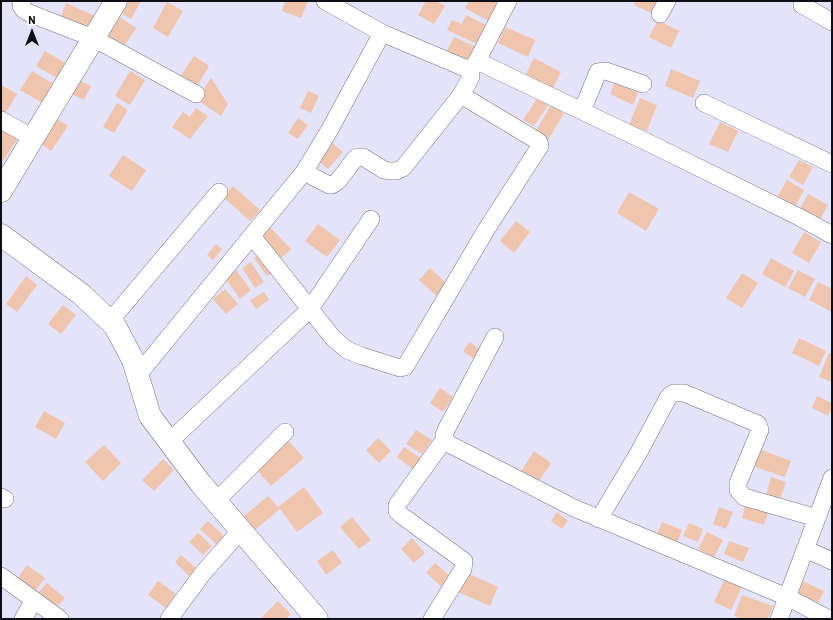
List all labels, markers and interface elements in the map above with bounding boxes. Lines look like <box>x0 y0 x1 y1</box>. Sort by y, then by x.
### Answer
north arrow <box>12 12 52 52</box>
text: N <box>28 13 36 26</box>

